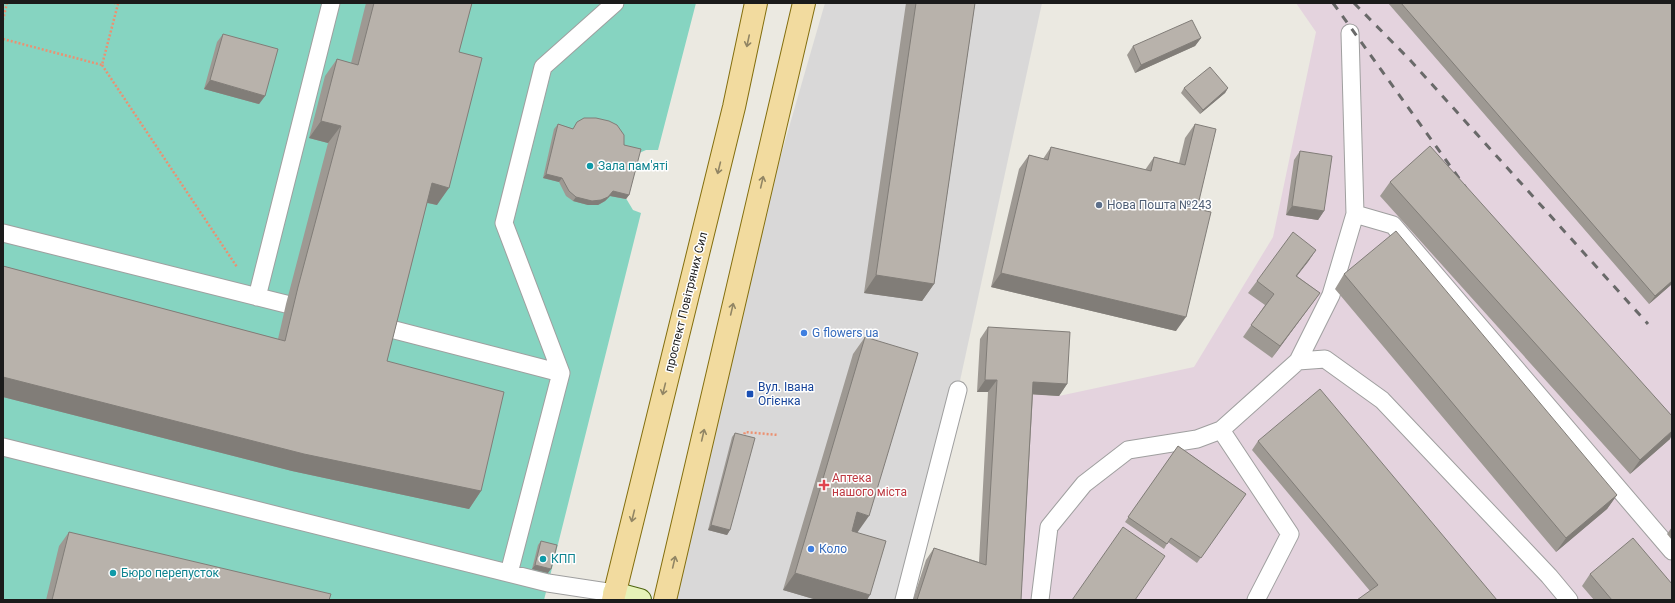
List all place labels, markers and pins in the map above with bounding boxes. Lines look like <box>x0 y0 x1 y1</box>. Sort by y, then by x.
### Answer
place label: Зала пам'яті <box>598 159 668 173</box>
marker: Зала пам'яті <box>585 161 595 171</box>
place label: Нова Пошта №243 <box>1107 198 1212 212</box>
marker: Нова Пошта №243 <box>1094 200 1104 210</box>
place label: G flowers ua <box>812 326 879 340</box>
marker: G flowers ua <box>799 328 809 338</box>
place label: Вул. Івана Огієнка <box>758 380 814 408</box>
marker: Вул. Івана Огієнка <box>745 389 755 399</box>
place label: Аптека нашого міста <box>832 471 907 499</box>
marker: Аптека нашого міста <box>819 480 829 490</box>
place label: Коло <box>819 542 847 556</box>
marker: Коло <box>806 544 816 554</box>
place label: КПП <box>551 552 576 566</box>
marker: КПП <box>538 554 548 564</box>
place label: Бюро перепусток <box>121 566 219 580</box>
marker: Бюро перепусток <box>108 568 118 578</box>

